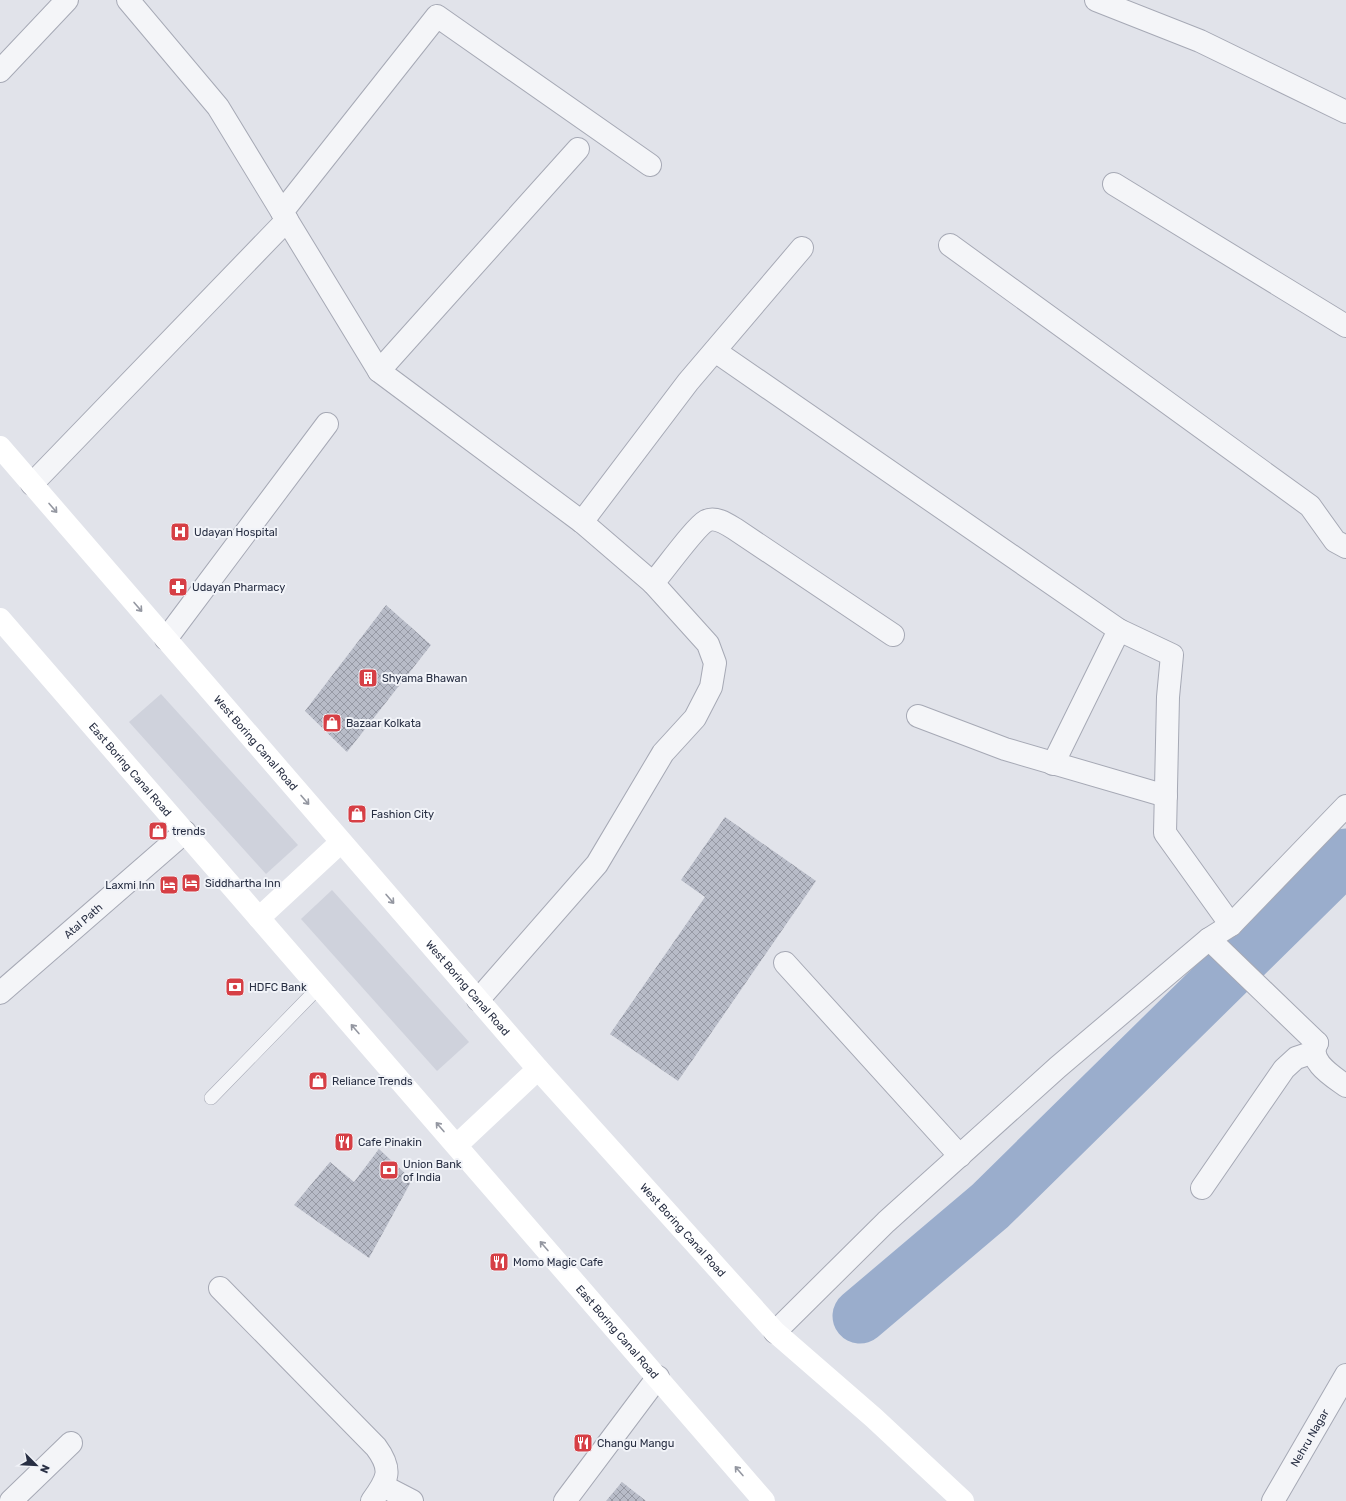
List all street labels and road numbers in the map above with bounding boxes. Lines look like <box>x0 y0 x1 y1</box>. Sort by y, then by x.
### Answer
street label: West Boring Canal Road <box>211 693 300 793</box>
street label: East Boring Canal Road <box>86 720 174 819</box>
street label: Atal Path <box>61 901 105 941</box>
street label: West Boring Canal Road <box>423 938 512 1038</box>
street label: West Boring Canal Road <box>637 1181 728 1280</box>
street label: East Boring Canal Road <box>573 1283 661 1382</box>
street label: Nehru Nagar <box>1288 1406 1332 1469</box>

